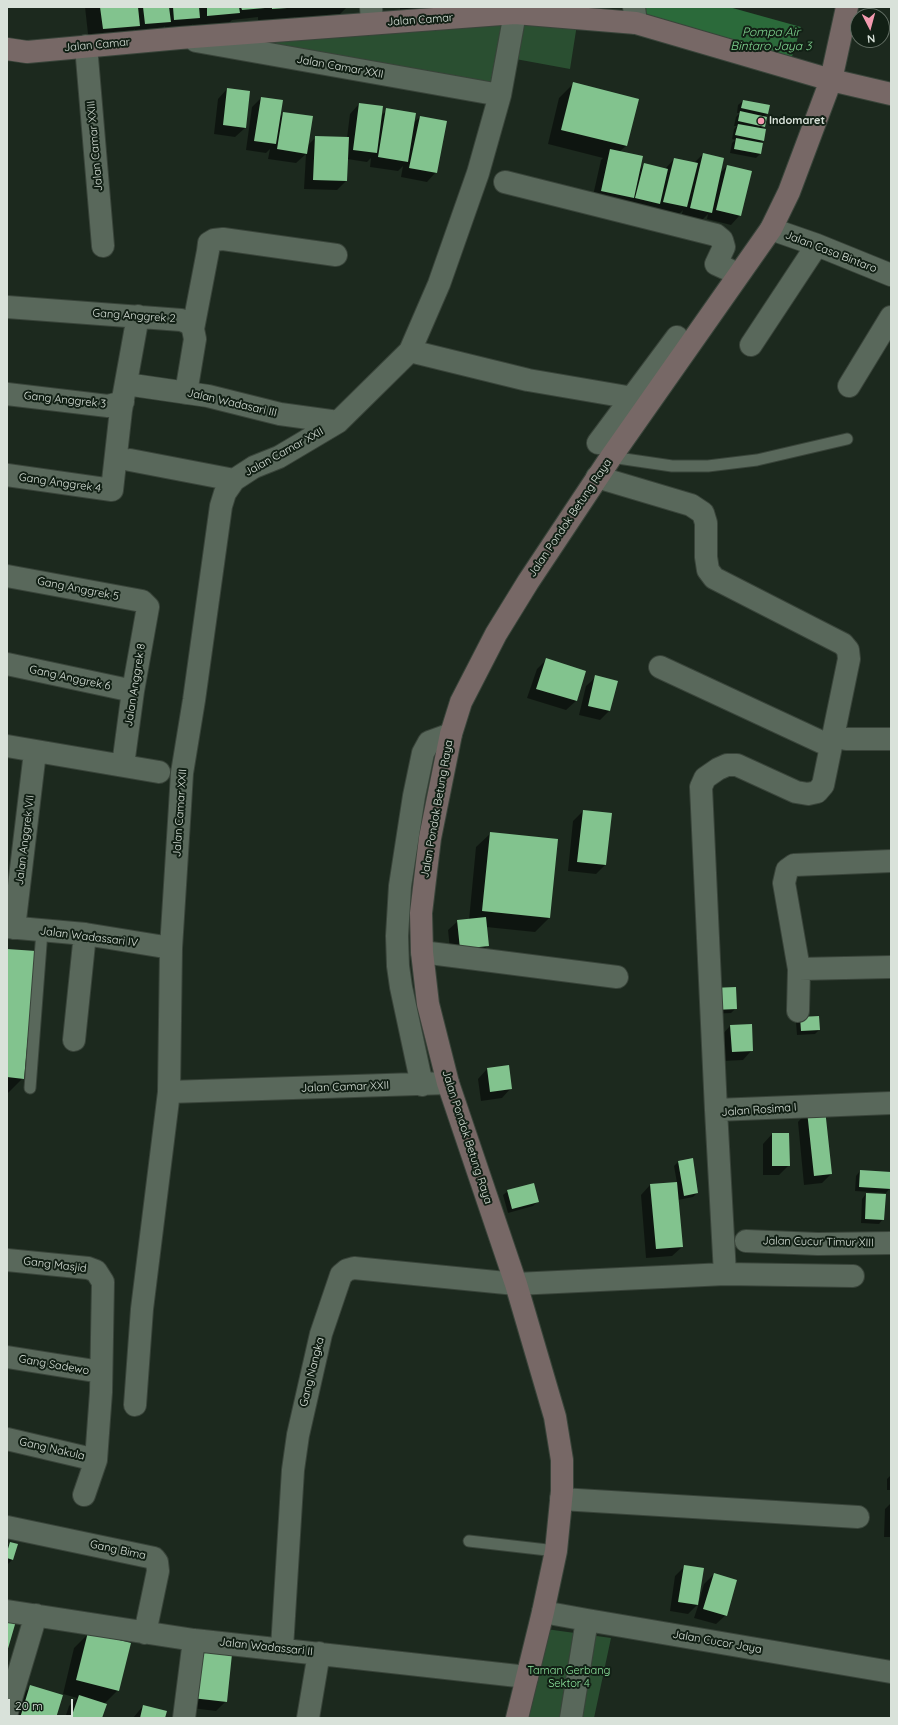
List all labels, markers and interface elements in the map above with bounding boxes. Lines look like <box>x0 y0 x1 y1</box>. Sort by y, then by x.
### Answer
north arrow <box>850 8 890 48</box>
street label: Jalan Camar <box>386 11 454 29</box>
water label: Pompa Air Bintaro Jaya 3 <box>730 25 812 53</box>
text: N <box>866 32 876 46</box>
street label: Jalan Camar <box>63 36 131 54</box>
street label: Jalan Camar XXII <box>295 53 385 81</box>
street label: Jalan Camar XXIII <box>84 100 106 192</box>
place label: Indomaret <box>769 114 825 128</box>
marker: Indomaret <box>756 116 766 126</box>
street label: Jalan Casa Bintaro <box>783 228 879 276</box>
street label: Gang Anggrek 2 <box>92 307 176 325</box>
street label: Jalan Wadasari III <box>186 386 278 420</box>
street label: Gang Anggrek 3 <box>23 389 107 411</box>
street label: Jalan Camar XXII <box>242 425 326 479</box>
street label: Jalan Pondok Betung Raya <box>525 456 615 580</box>
street label: Gang Anggrek 4 <box>18 471 102 495</box>
street label: Gang Anggrek 5 <box>36 575 120 603</box>
street label: Jalan Anggrek 8 <box>122 643 148 727</box>
street label: Gang Anggrek 6 <box>28 663 112 693</box>
street label: Jalan Pondok Betung Raya <box>418 739 456 879</box>
street label: Jalan Camar XXII <box>170 769 190 857</box>
street label: Jalan Anggrek VII <box>13 794 37 886</box>
street label: Jalan Wadassari IV <box>39 924 139 950</box>
street label: Jalan Pondok Betung Raya <box>439 1069 495 1205</box>
street label: Jalan Camar XXII <box>301 1079 389 1095</box>
street label: Jalan Rosima I <box>721 1101 797 1119</box>
street label: Jalan Cucur Timur XIII <box>762 1234 874 1250</box>
street label: Gang Masjid <box>23 1255 87 1275</box>
street label: Gang Nangka <box>297 1336 327 1408</box>
street label: Gang Sadewo <box>18 1352 90 1378</box>
street label: Gang Nakula <box>18 1435 86 1463</box>
street label: Gang Bima <box>89 1538 147 1562</box>
street label: Jalan Cucor Jaya <box>671 1628 763 1656</box>
street label: Jalan Wadassari II <box>218 1636 314 1658</box>
park label: Taman Gerbang Sektor 4 <box>528 1664 610 1690</box>
scale bar <box>10 1691 75 1717</box>
text: 20 m <box>15 1698 43 1713</box>

